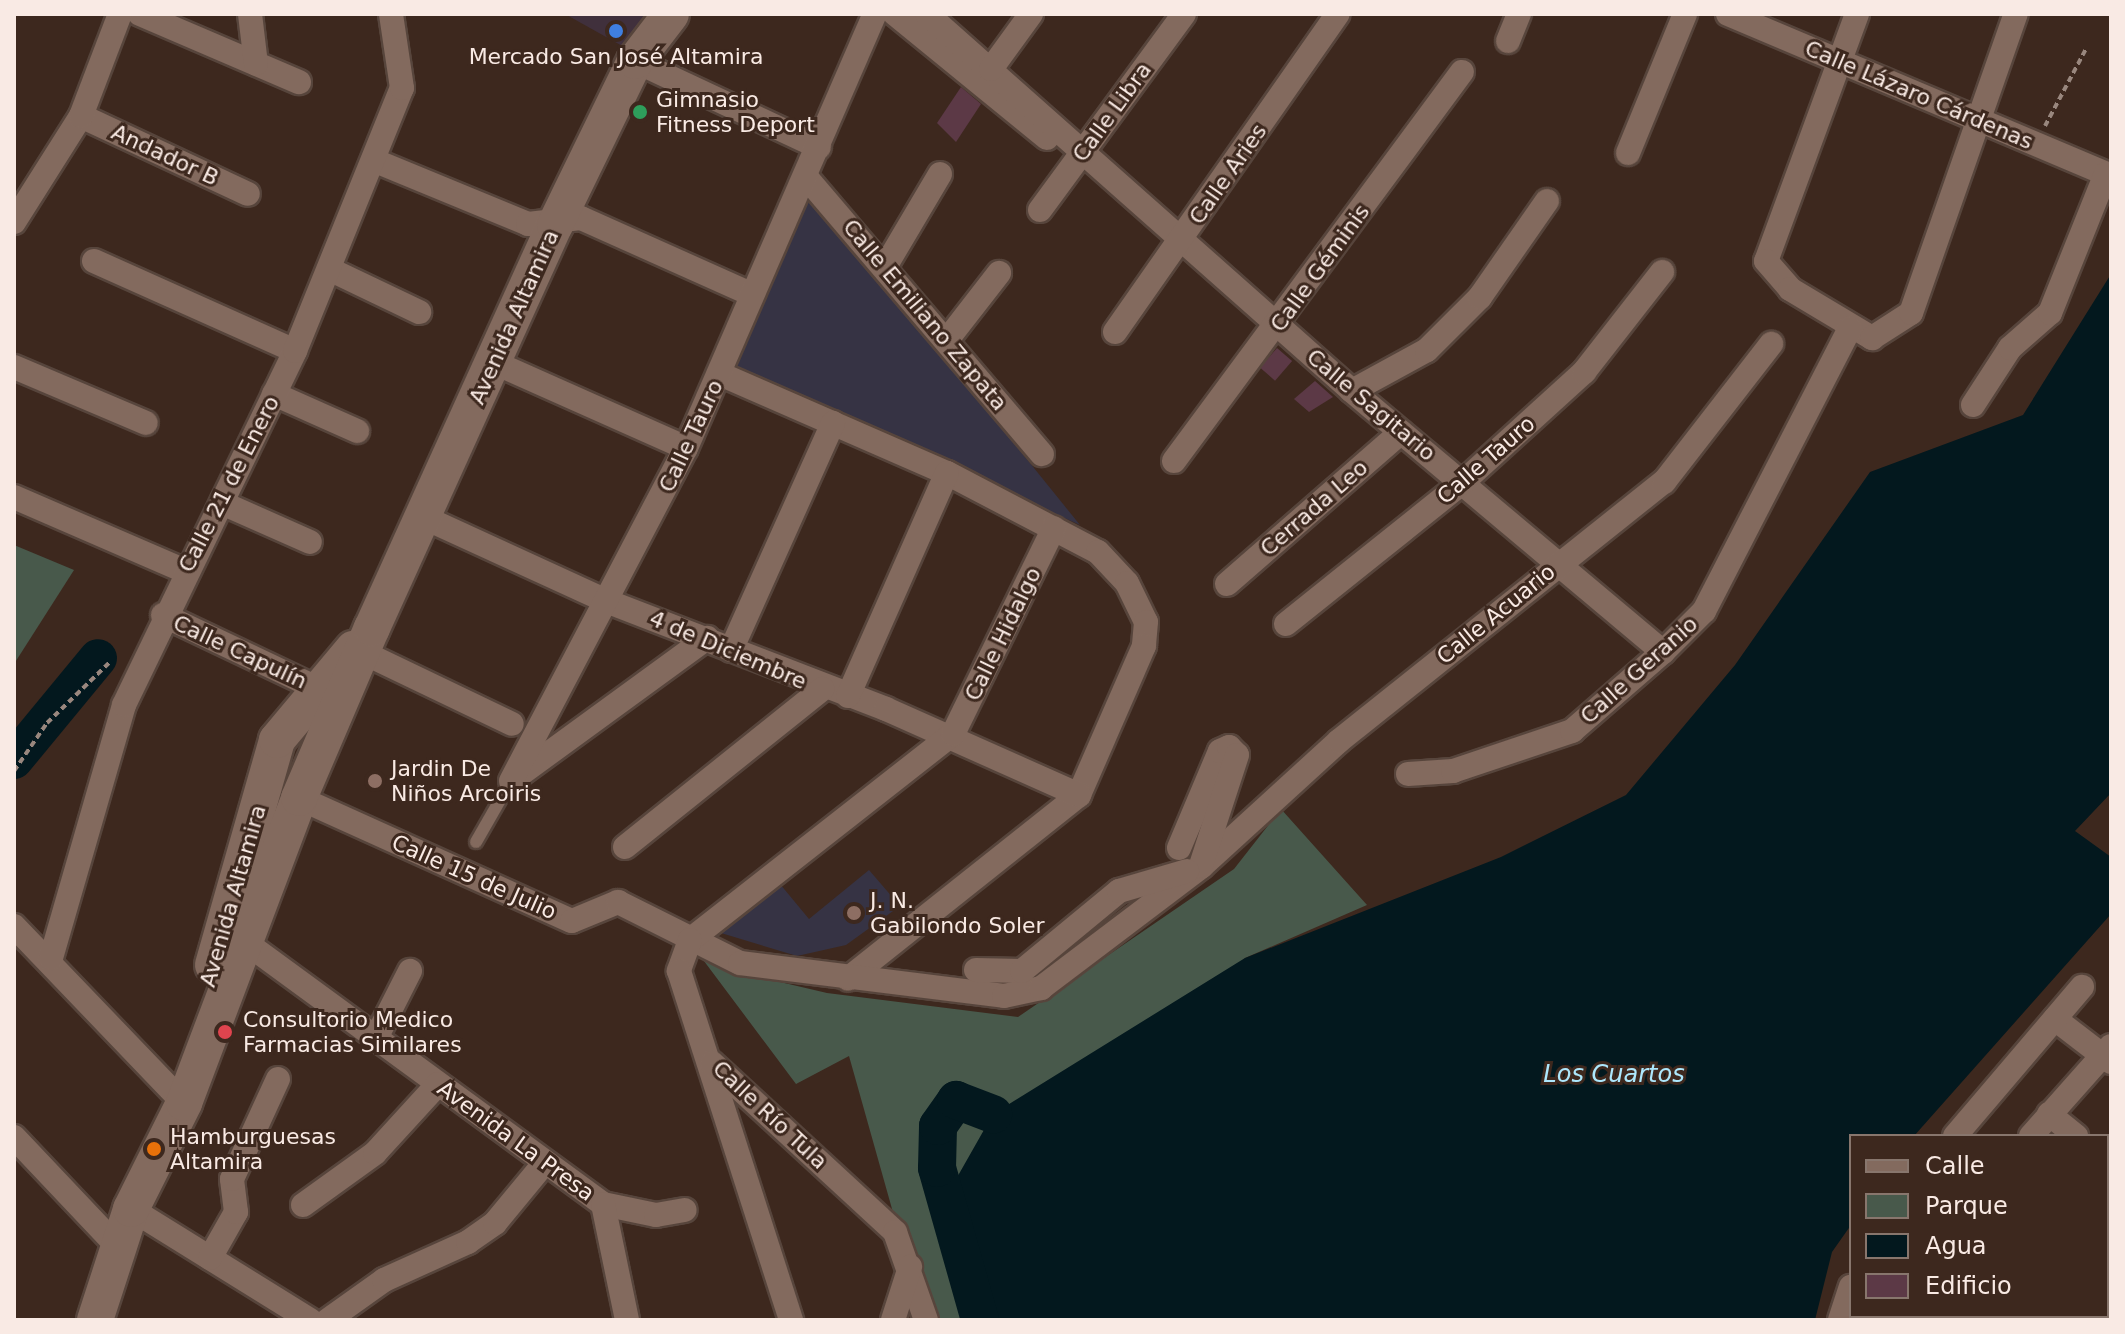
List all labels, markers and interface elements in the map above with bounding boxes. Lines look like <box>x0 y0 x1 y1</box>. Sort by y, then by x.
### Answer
marker: Mercado San José Altamira <box>607 22 625 40</box>
street label: Calle Lázaro Cárdenas <box>1801 35 2037 155</box>
place label: Mercado San José Altamira <box>469 44 763 70</box>
street label: Calle Libra <box>1067 57 1157 167</box>
place label: Gimnasio Fitness Deport <box>656 86 815 138</box>
marker: Gimnasio Fitness Deport <box>631 103 649 121</box>
street label: Andador B <box>107 119 223 191</box>
street label: Calle Aries <box>1184 119 1272 229</box>
street label: Calle Géminis <box>1265 199 1375 337</box>
street label: Calle Emiliano Zapata <box>837 214 1013 416</box>
street label: Avenida Altamira <box>464 226 564 408</box>
street label: Calle Sagitario <box>1301 344 1441 466</box>
street label: Calle Tauro <box>654 376 728 496</box>
street label: Calle 21 de Enero <box>173 391 285 577</box>
street label: Calle Tauro <box>1432 410 1540 510</box>
street label: Cerrada Leo <box>1255 454 1373 562</box>
street label: Calle Acuario <box>1432 558 1560 670</box>
street label: Calle Hidalgo <box>959 563 1047 705</box>
street label: 4 de Diciembre <box>646 605 810 695</box>
street label: Calle Capulín <box>169 609 311 695</box>
street label: Calle Geranio <box>1575 611 1703 729</box>
place label: Jardin De Niños Arcoiris <box>391 755 541 806</box>
marker: Jardin De Niños Arcoiris <box>366 772 384 790</box>
street label: Avenida Altamira <box>194 802 272 990</box>
street label: Calle 15 de Julio <box>388 829 560 925</box>
place label: J. N. Gabilondo Soler <box>870 887 1045 938</box>
marker: J. N. Gabilondo Soler <box>845 904 863 922</box>
place label: Consultorio Medico Farmacias Similares <box>243 1006 462 1058</box>
marker: Consultorio Medico Farmacias Similares <box>214 1021 236 1043</box>
street label: Calle Río Tula <box>707 1055 833 1175</box>
water label: Los Cuartos <box>1543 1061 1685 1089</box>
street label: Avenida La Presa <box>432 1075 600 1207</box>
place label: Hamburguesas Altamira <box>170 1123 336 1174</box>
legend <box>1849 1134 2109 1318</box>
marker: Hamburguesas Altamira <box>145 1140 163 1158</box>
text: Calle <box>1925 1152 1985 1180</box>
text: Parque <box>1925 1192 2008 1220</box>
text: Agua <box>1925 1232 1987 1260</box>
text: Edificio <box>1925 1272 2012 1300</box>

